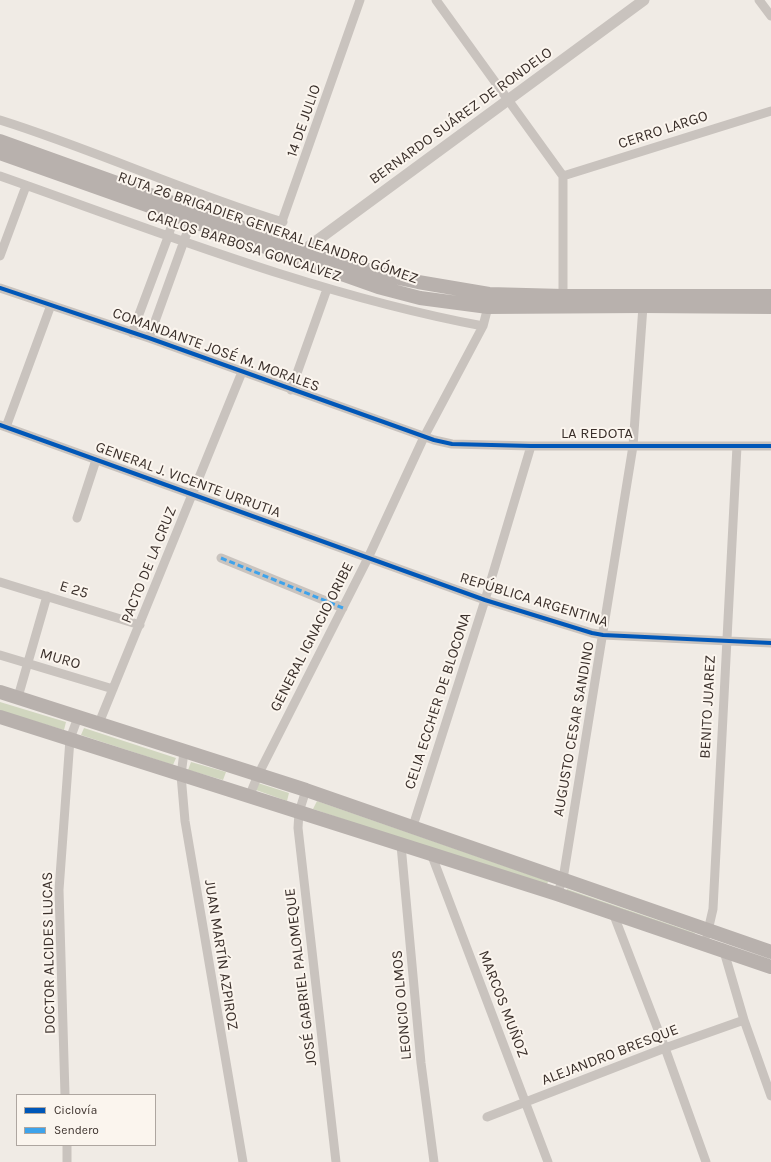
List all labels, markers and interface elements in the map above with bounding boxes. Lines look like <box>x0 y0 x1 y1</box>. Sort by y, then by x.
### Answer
street label: BERNARDO SUÁREZ DE RONDELO <box>366 44 556 188</box>
street label: 14 DE JULIO <box>283 82 325 160</box>
street label: CERRO LARGO <box>616 107 710 153</box>
street label: RUTA 26 BRIGADIER GENERAL LEANDRO GÓMEZ <box>116 168 420 288</box>
street label: CARLOS BARBOSA GONCALVEZ <box>145 206 343 286</box>
street label: COMANDANTE JOSÉ M. MORALES <box>110 304 322 396</box>
street label: LA REDOTA <box>561 425 633 443</box>
street label: GENERAL J. VICENTE URRUTIA <box>93 438 283 522</box>
street label: PACTO DE LA CRUZ <box>117 504 181 626</box>
street label: GENERAL IGNACIO ORIBE <box>266 559 358 715</box>
street label: REPÚBLICA ARGENTINA <box>458 569 610 631</box>
street label: E 25 <box>57 577 91 603</box>
street label: CELIA ECCHER DE BLOCONA <box>401 610 475 792</box>
street label: AUGUSTO CESAR SANDINO <box>550 640 598 818</box>
street label: MURO <box>38 645 82 673</box>
street label: BENITO JUAREZ <box>696 655 720 759</box>
street label: DOCTOR ALCIDES LUCAS <box>39 872 59 1034</box>
street label: JUAN MARTÍN AZPIROZ <box>200 878 242 1032</box>
street label: JOSÉ GABRIEL PALOMEQUE <box>281 887 321 1067</box>
street label: MARCOS MUÑOZ <box>474 948 532 1060</box>
street label: LEONCIO OLMOS <box>388 949 416 1061</box>
street label: ALEJANDRO BRESQUE <box>539 1021 681 1089</box>
legend <box>16 1094 156 1146</box>
text: Ciclovía <box>54 1103 97 1117</box>
text: Sendero <box>54 1123 99 1137</box>

